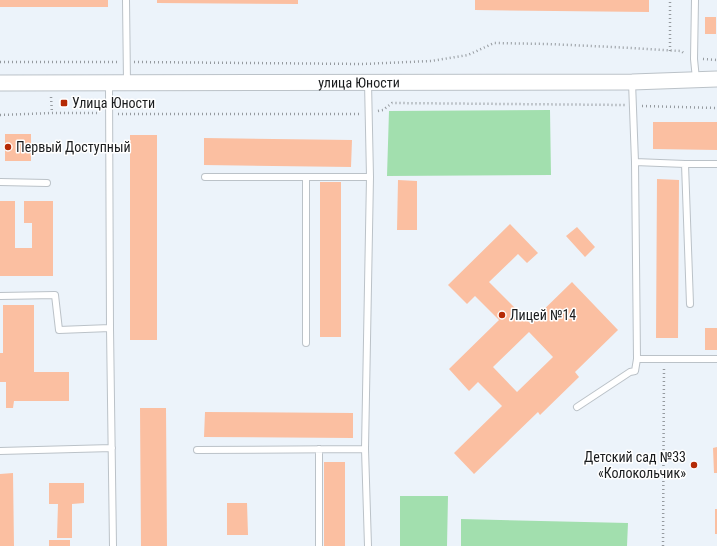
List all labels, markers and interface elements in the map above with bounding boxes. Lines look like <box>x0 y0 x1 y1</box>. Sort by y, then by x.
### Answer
street label: улица Юности <box>318 74 400 90</box>
place label: Улица Юности <box>72 95 155 111</box>
marker: Улица Юности <box>59 98 69 108</box>
place label: Первый Доступный <box>16 139 131 155</box>
marker: Первый Доступный <box>3 142 13 152</box>
place label: Лицей №14 <box>510 307 576 323</box>
marker: Лицей №14 <box>497 310 507 320</box>
place label: Детский сад №33 «Колокольчик» <box>584 449 686 481</box>
marker: Детский сад №33 «Колокольчик» <box>689 460 699 470</box>

